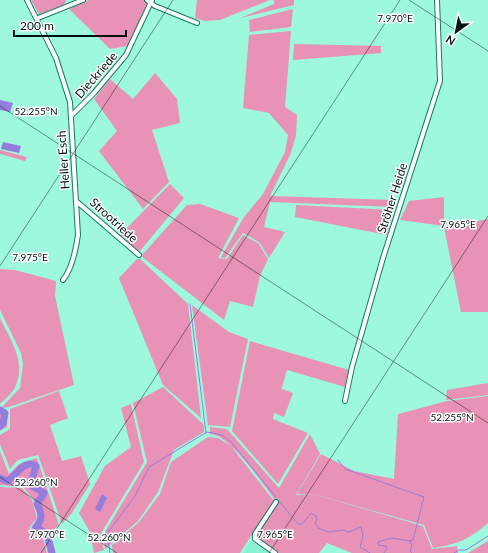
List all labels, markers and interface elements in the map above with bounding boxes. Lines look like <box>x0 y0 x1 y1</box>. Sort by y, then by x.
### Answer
scale bar <box>14 12 126 38</box>
text: 7.970°E <box>377 12 413 24</box>
north arrow <box>436 12 476 52</box>
text: 200 m <box>20 18 54 33</box>
text: N <box>443 33 457 49</box>
street label: Dieckriede <box>72 49 120 101</box>
text: 52.255°N <box>14 105 58 117</box>
street label: Heller Esch <box>53 130 73 190</box>
street label: Ströher Heide <box>374 161 410 235</box>
street label: Strootriede <box>87 195 141 245</box>
text: 7.965°E <box>440 218 476 230</box>
text: 7.975°E <box>12 251 48 263</box>
text: 52.255°N <box>430 411 474 423</box>
text: 52.260°N <box>14 476 58 488</box>
text: 7.970°E <box>29 528 65 540</box>
text: 7.965°E <box>257 528 293 540</box>
text: 52.260°N <box>87 531 131 543</box>

